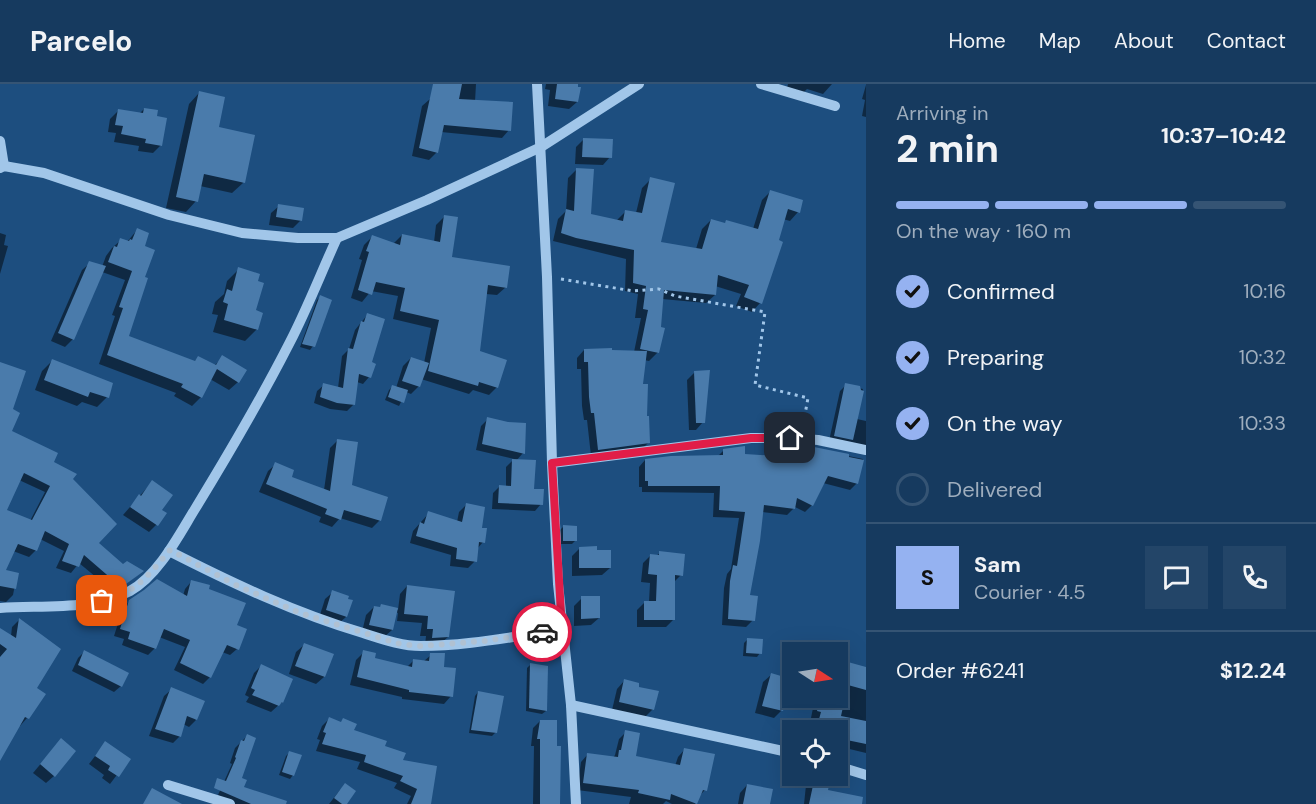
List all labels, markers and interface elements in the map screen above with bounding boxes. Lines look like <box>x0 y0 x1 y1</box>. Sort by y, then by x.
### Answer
text: Parcelo <box>30 23 132 60</box>
text: Home <box>948 27 1006 55</box>
text: Map <box>1039 27 1081 55</box>
text: About <box>1114 27 1174 55</box>
text: Contact <box>1207 27 1286 55</box>
text: Arriving in <box>896 100 988 126</box>
text: 10:37–10:42 <box>1161 121 1286 150</box>
text: 2 min <box>896 123 999 174</box>
text: On the way · 160 m <box>896 218 1071 244</box>
icon: check <box>896 275 929 308</box>
text: Confirmed <box>947 277 1055 306</box>
text: 10:16 <box>1243 278 1286 304</box>
icon: check <box>896 341 929 374</box>
text: Preparing <box>947 343 1044 372</box>
text: 10:32 <box>1239 344 1286 370</box>
icon: check <box>896 407 929 440</box>
text: On the way <box>947 409 1062 438</box>
text: 10:33 <box>1238 410 1286 436</box>
pin <box>764 412 815 463</box>
icon: home <box>773 421 806 454</box>
text: Delivered <box>947 475 1042 504</box>
button: chat <box>1145 546 1208 609</box>
button: phone <box>1223 546 1286 609</box>
text: Sam <box>974 550 1021 579</box>
text: S <box>921 563 934 592</box>
pin <box>76 575 127 626</box>
text: Courier · 4.5 <box>974 579 1086 605</box>
icon: bag <box>85 584 118 617</box>
courier <box>512 602 572 662</box>
icon: car <box>526 616 559 649</box>
north arrow <box>782 642 848 708</box>
map controls <box>782 642 848 786</box>
text: Order #6241 <box>896 656 1024 685</box>
text: $12.24 <box>1220 656 1286 685</box>
button: locate <box>782 720 848 786</box>

